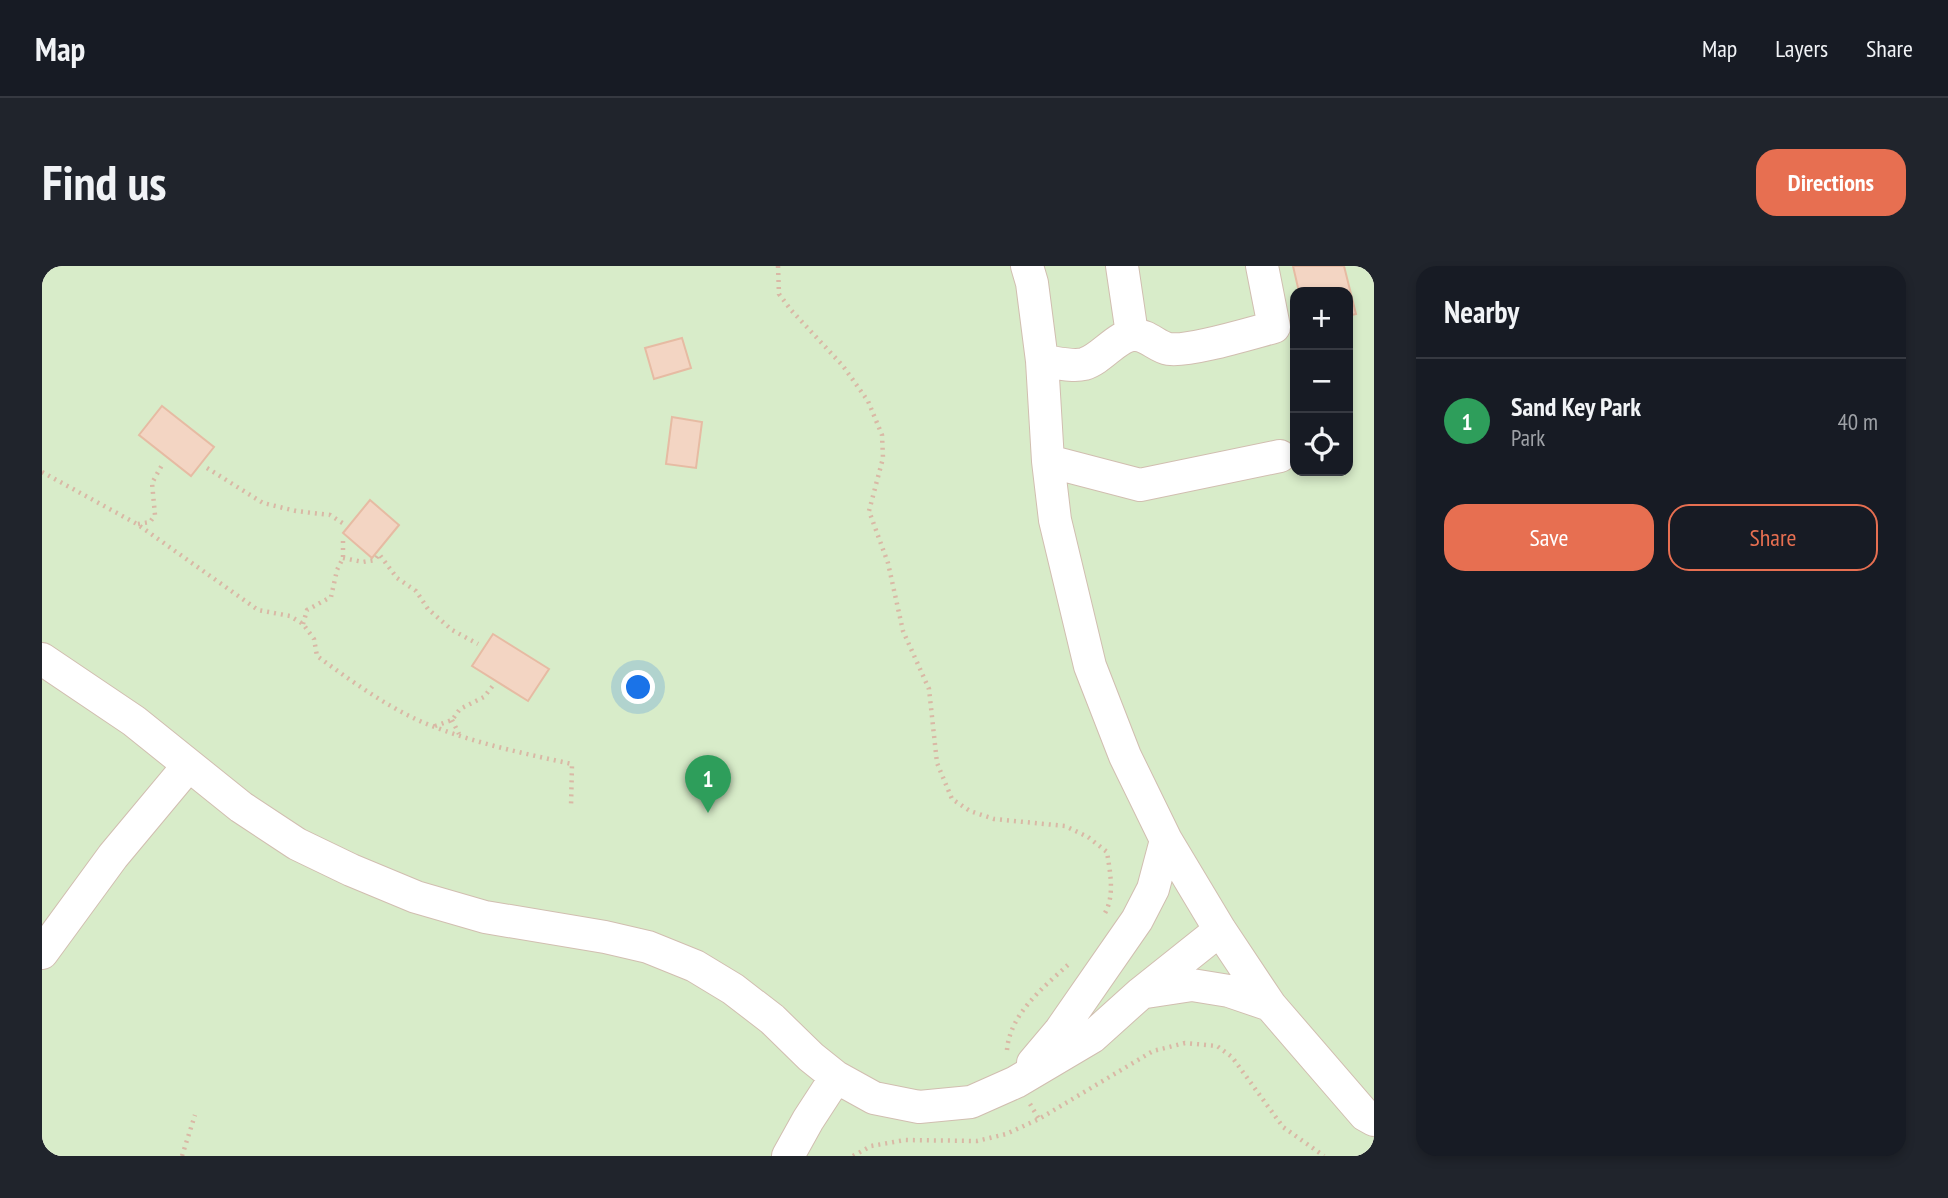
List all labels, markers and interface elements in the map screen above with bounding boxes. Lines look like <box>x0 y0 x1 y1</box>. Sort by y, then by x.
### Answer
text: Map <box>35 27 85 70</box>
text: Map <box>1702 33 1737 64</box>
text: Layers <box>1775 33 1828 64</box>
text: Share <box>1866 33 1913 64</box>
button: Directions <box>1756 149 1906 216</box>
text: Find us <box>42 150 166 214</box>
map controls <box>1290 287 1353 476</box>
button: + <box>1290 287 1353 350</box>
text: Nearby <box>1444 292 1519 331</box>
button: − <box>1290 350 1353 413</box>
text: Sand Key Park <box>1511 390 1641 423</box>
text: 1 <box>1462 407 1473 436</box>
text: 40 m <box>1837 407 1878 436</box>
button: locate <box>1290 413 1353 476</box>
text: Park <box>1511 423 1545 452</box>
button: Save <box>1444 504 1654 571</box>
button: Share <box>1668 504 1878 571</box>
your location <box>621 670 655 704</box>
pin: 1 <box>685 755 731 813</box>

